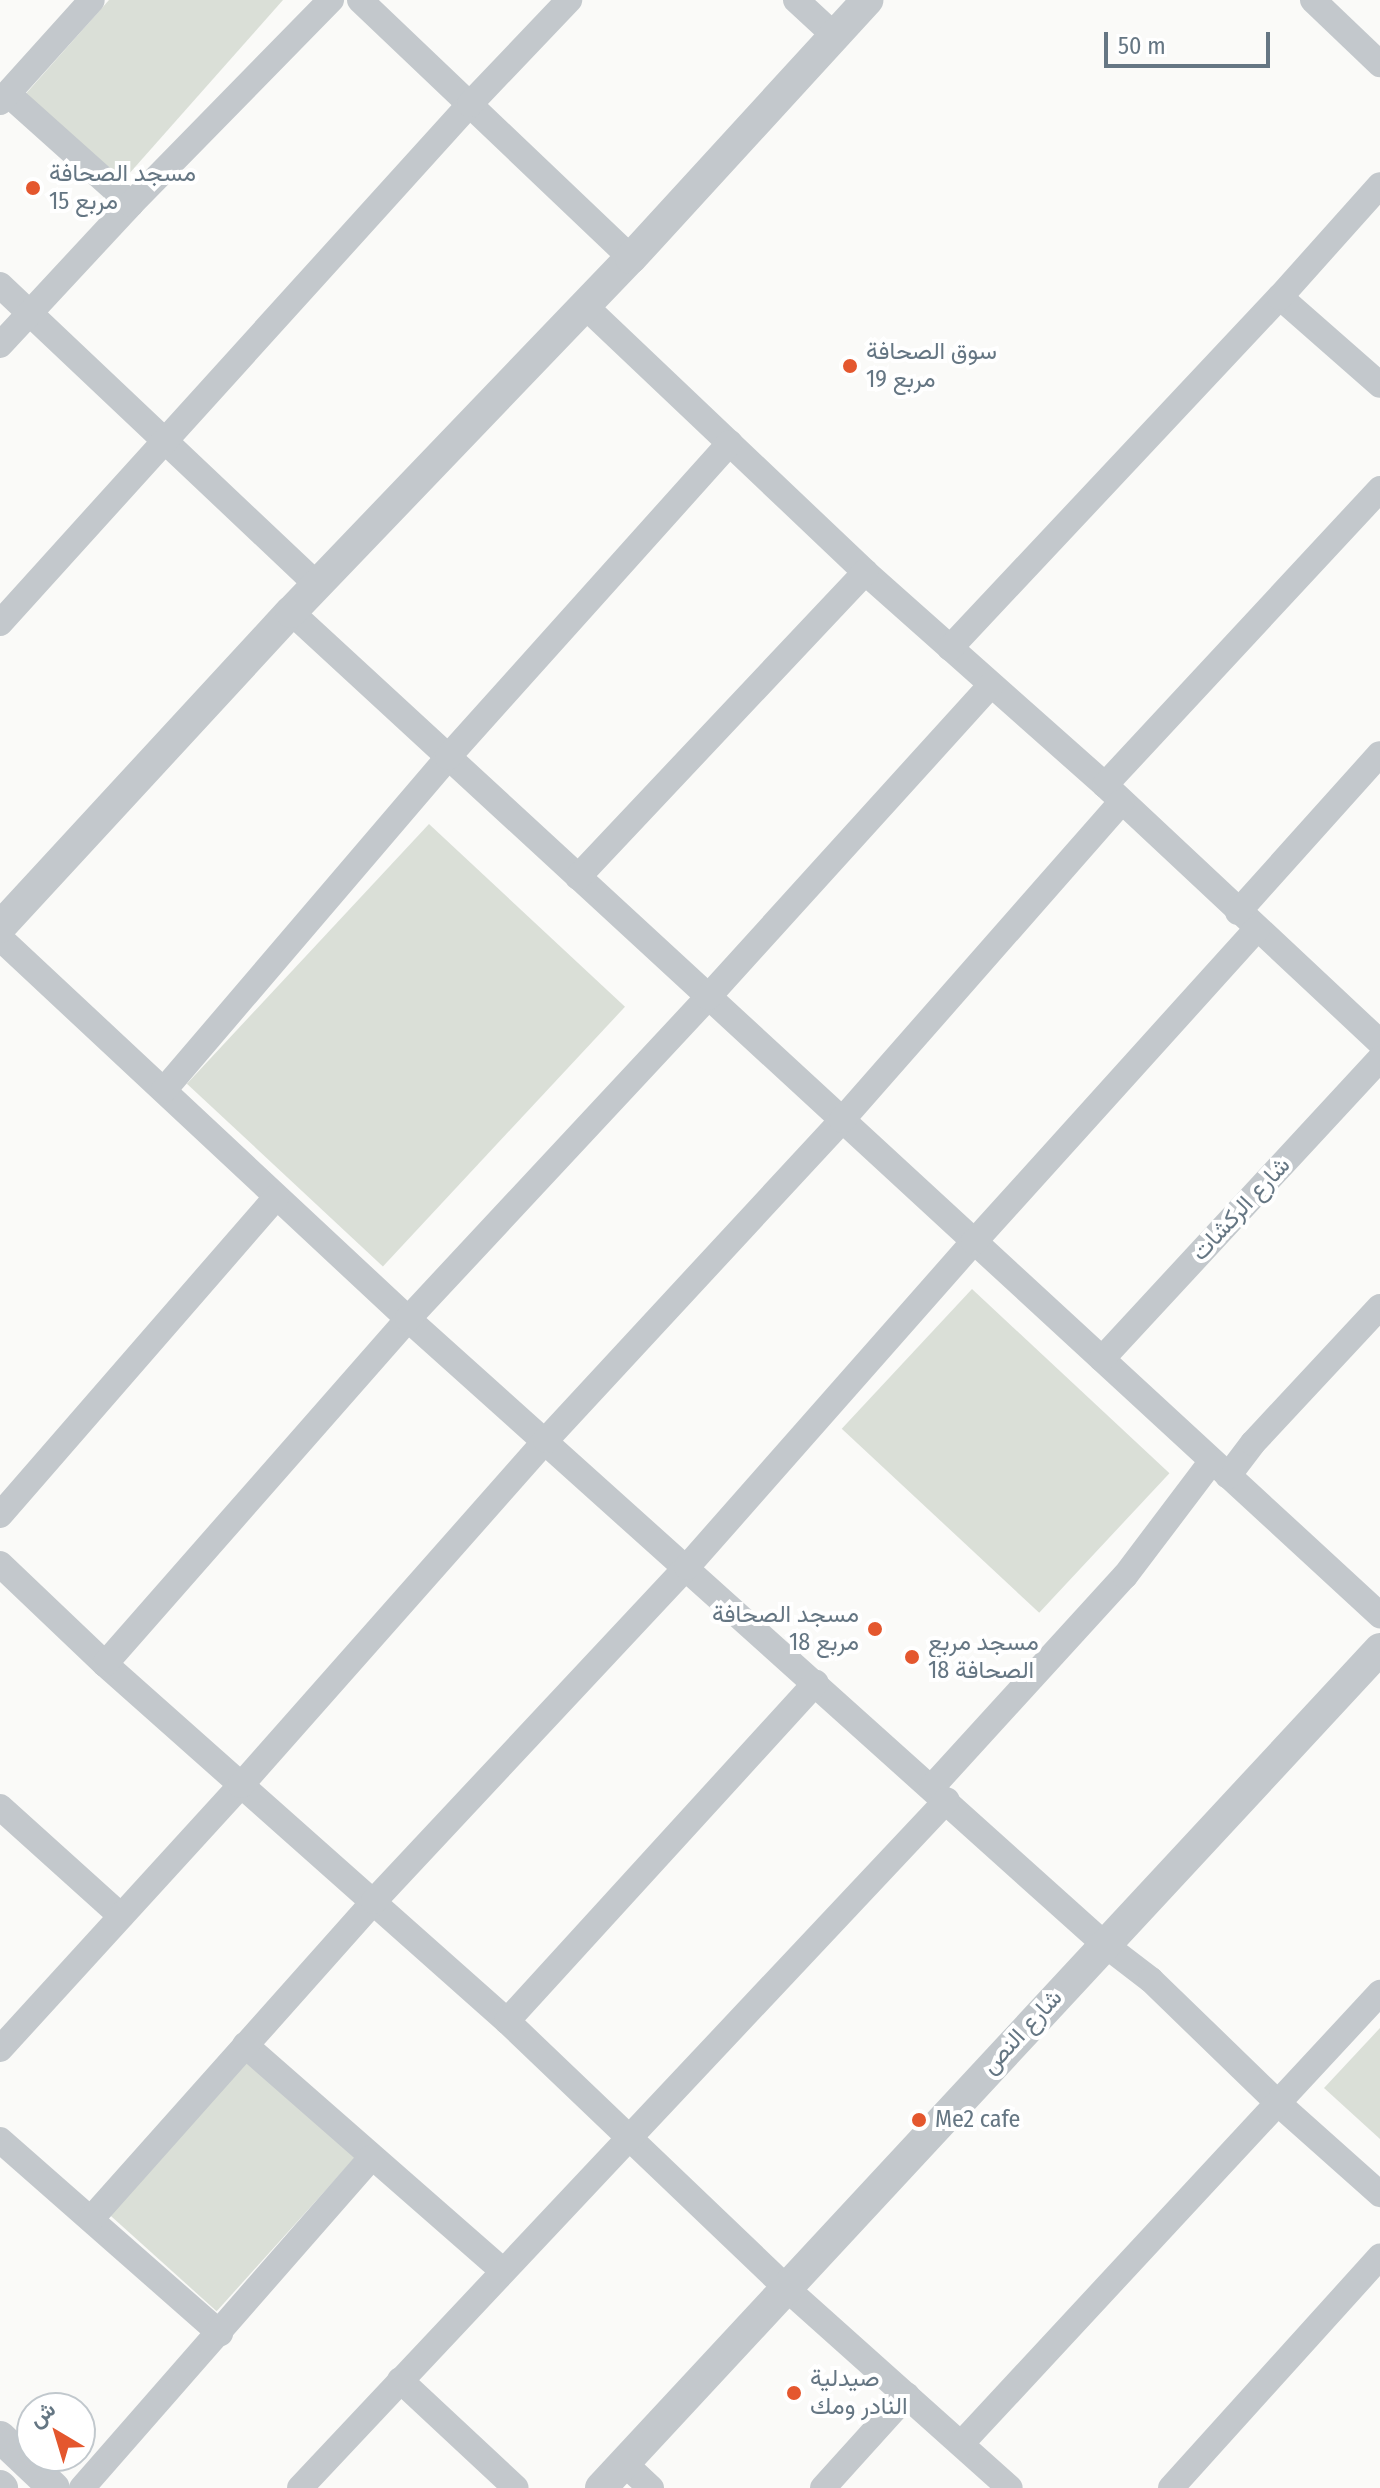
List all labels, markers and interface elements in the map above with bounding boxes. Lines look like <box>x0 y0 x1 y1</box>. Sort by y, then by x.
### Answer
scale bar <box>1108 16 1274 66</box>
text: 50 m <box>1118 32 1166 60</box>
place label: مسجد الصحافة مربع 15 <box>49 160 196 216</box>
marker: مسجد الصحافة مربع 15 <box>24 179 42 197</box>
place label: سوق الصحافة مربع 19 <box>866 338 997 394</box>
marker: سوق الصحافة مربع 19 <box>841 357 859 375</box>
street label: شارع الركشات <box>1186 1151 1296 1267</box>
place label: مسجد الصحافة مربع 18 <box>712 1601 859 1657</box>
marker: مسجد الصحافة مربع 18 <box>866 1620 884 1638</box>
place label: مسجد مربع 18 الصحافة <box>928 1629 1039 1685</box>
marker: مسجد مربع 18 الصحافة <box>903 1648 921 1666</box>
street label: شارع النص <box>976 1984 1068 2080</box>
place label: Me2 cafe <box>935 2106 1020 2134</box>
marker: Me2 cafe <box>910 2111 928 2129</box>
place label: صيدلية النادر ومك <box>810 2365 907 2421</box>
marker: صيدلية النادر ومك <box>785 2384 803 2402</box>
north arrow <box>16 2392 96 2472</box>
text: ش <box>23 2395 61 2433</box>

